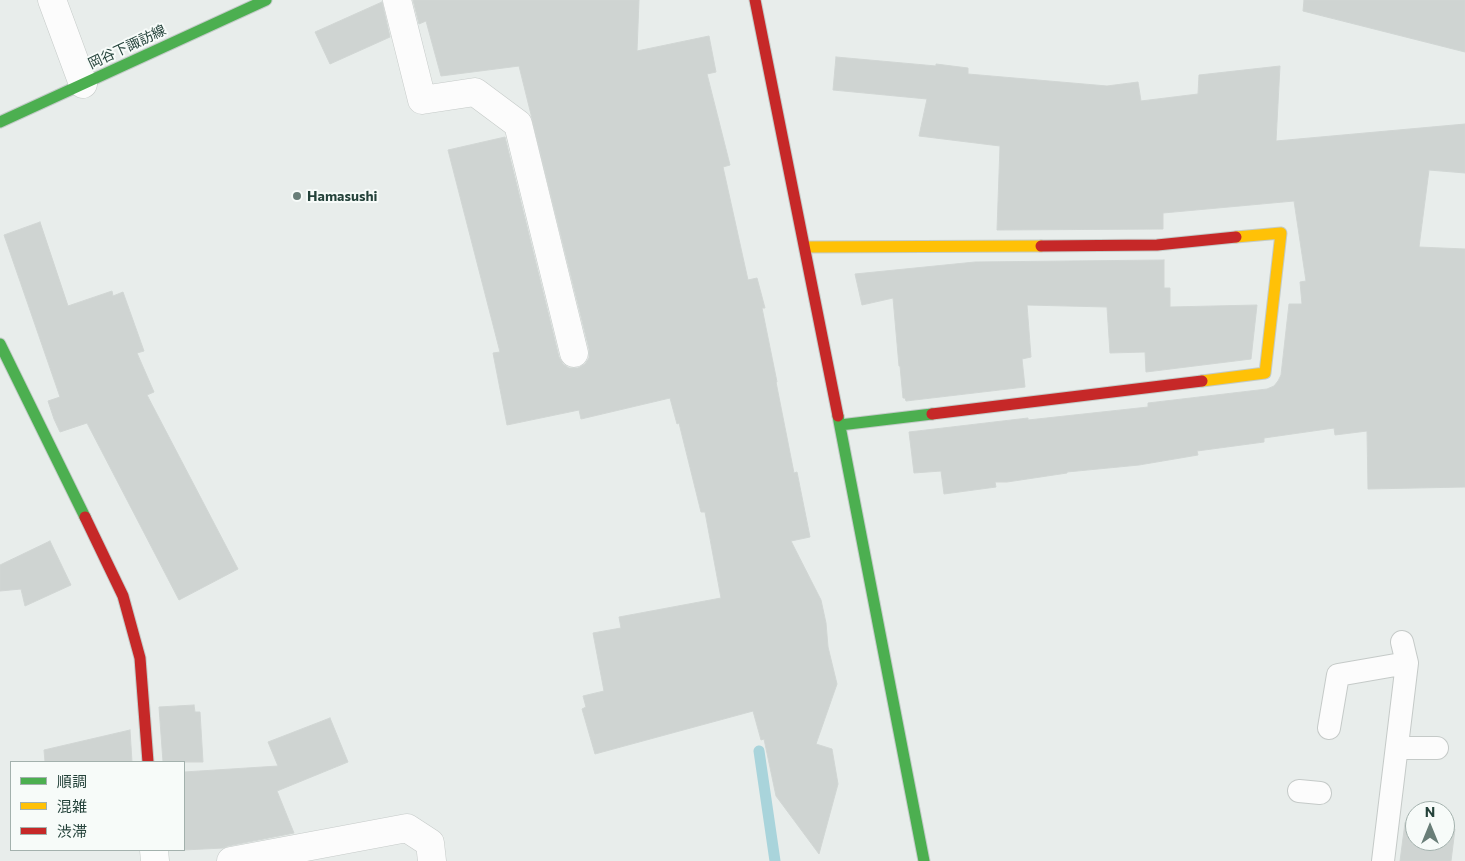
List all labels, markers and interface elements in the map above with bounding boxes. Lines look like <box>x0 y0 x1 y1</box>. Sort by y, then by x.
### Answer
street label: 岡谷下諏訪線 <box>85 22 169 72</box>
place label: Hamasushi <box>307 188 378 204</box>
marker: Hamasushi <box>291 190 303 202</box>
legend <box>10 761 185 851</box>
text: 順調 <box>57 772 87 790</box>
text: 混雑 <box>57 797 87 815</box>
north arrow <box>1405 801 1455 851</box>
text: N <box>1425 803 1435 820</box>
text: 渋滞 <box>57 822 87 840</box>

